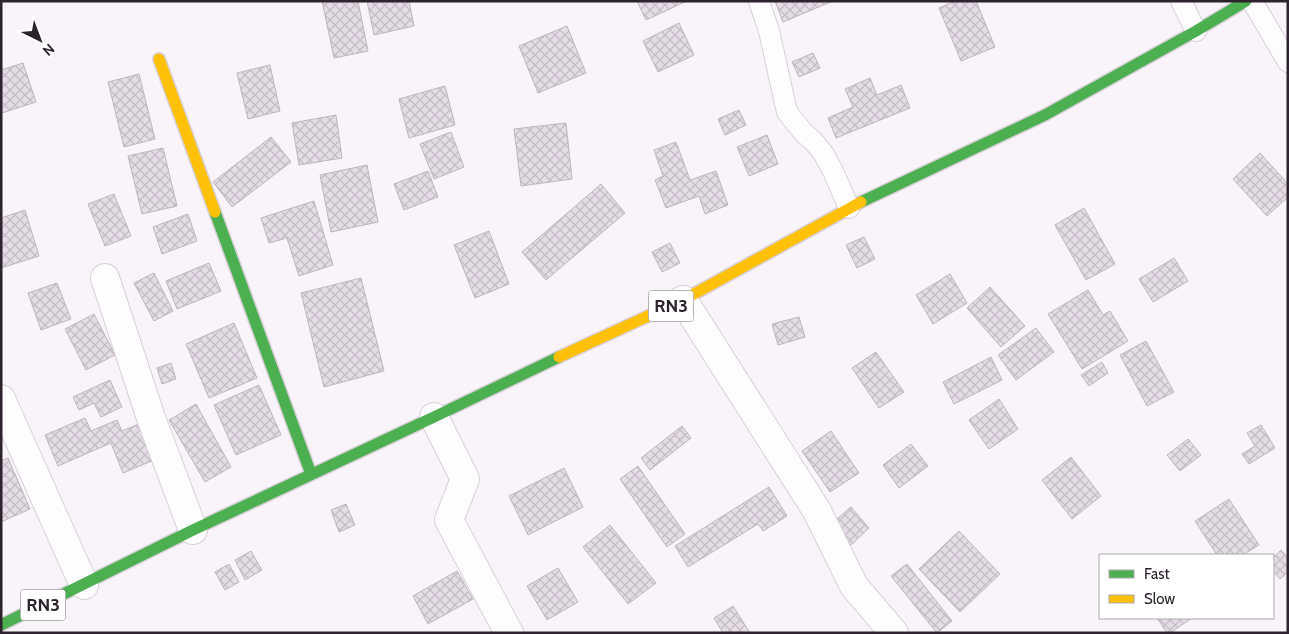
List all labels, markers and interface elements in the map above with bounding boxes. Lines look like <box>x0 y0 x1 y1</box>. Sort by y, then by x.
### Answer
north arrow <box>15 15 65 65</box>
text: N <box>39 40 58 60</box>
road number: RN3 <box>648 290 694 322</box>
legend <box>1099 554 1274 619</box>
text: Fast <box>1144 565 1169 583</box>
road number: RN3 <box>20 590 66 620</box>
text: Slow <box>1144 590 1175 608</box>

